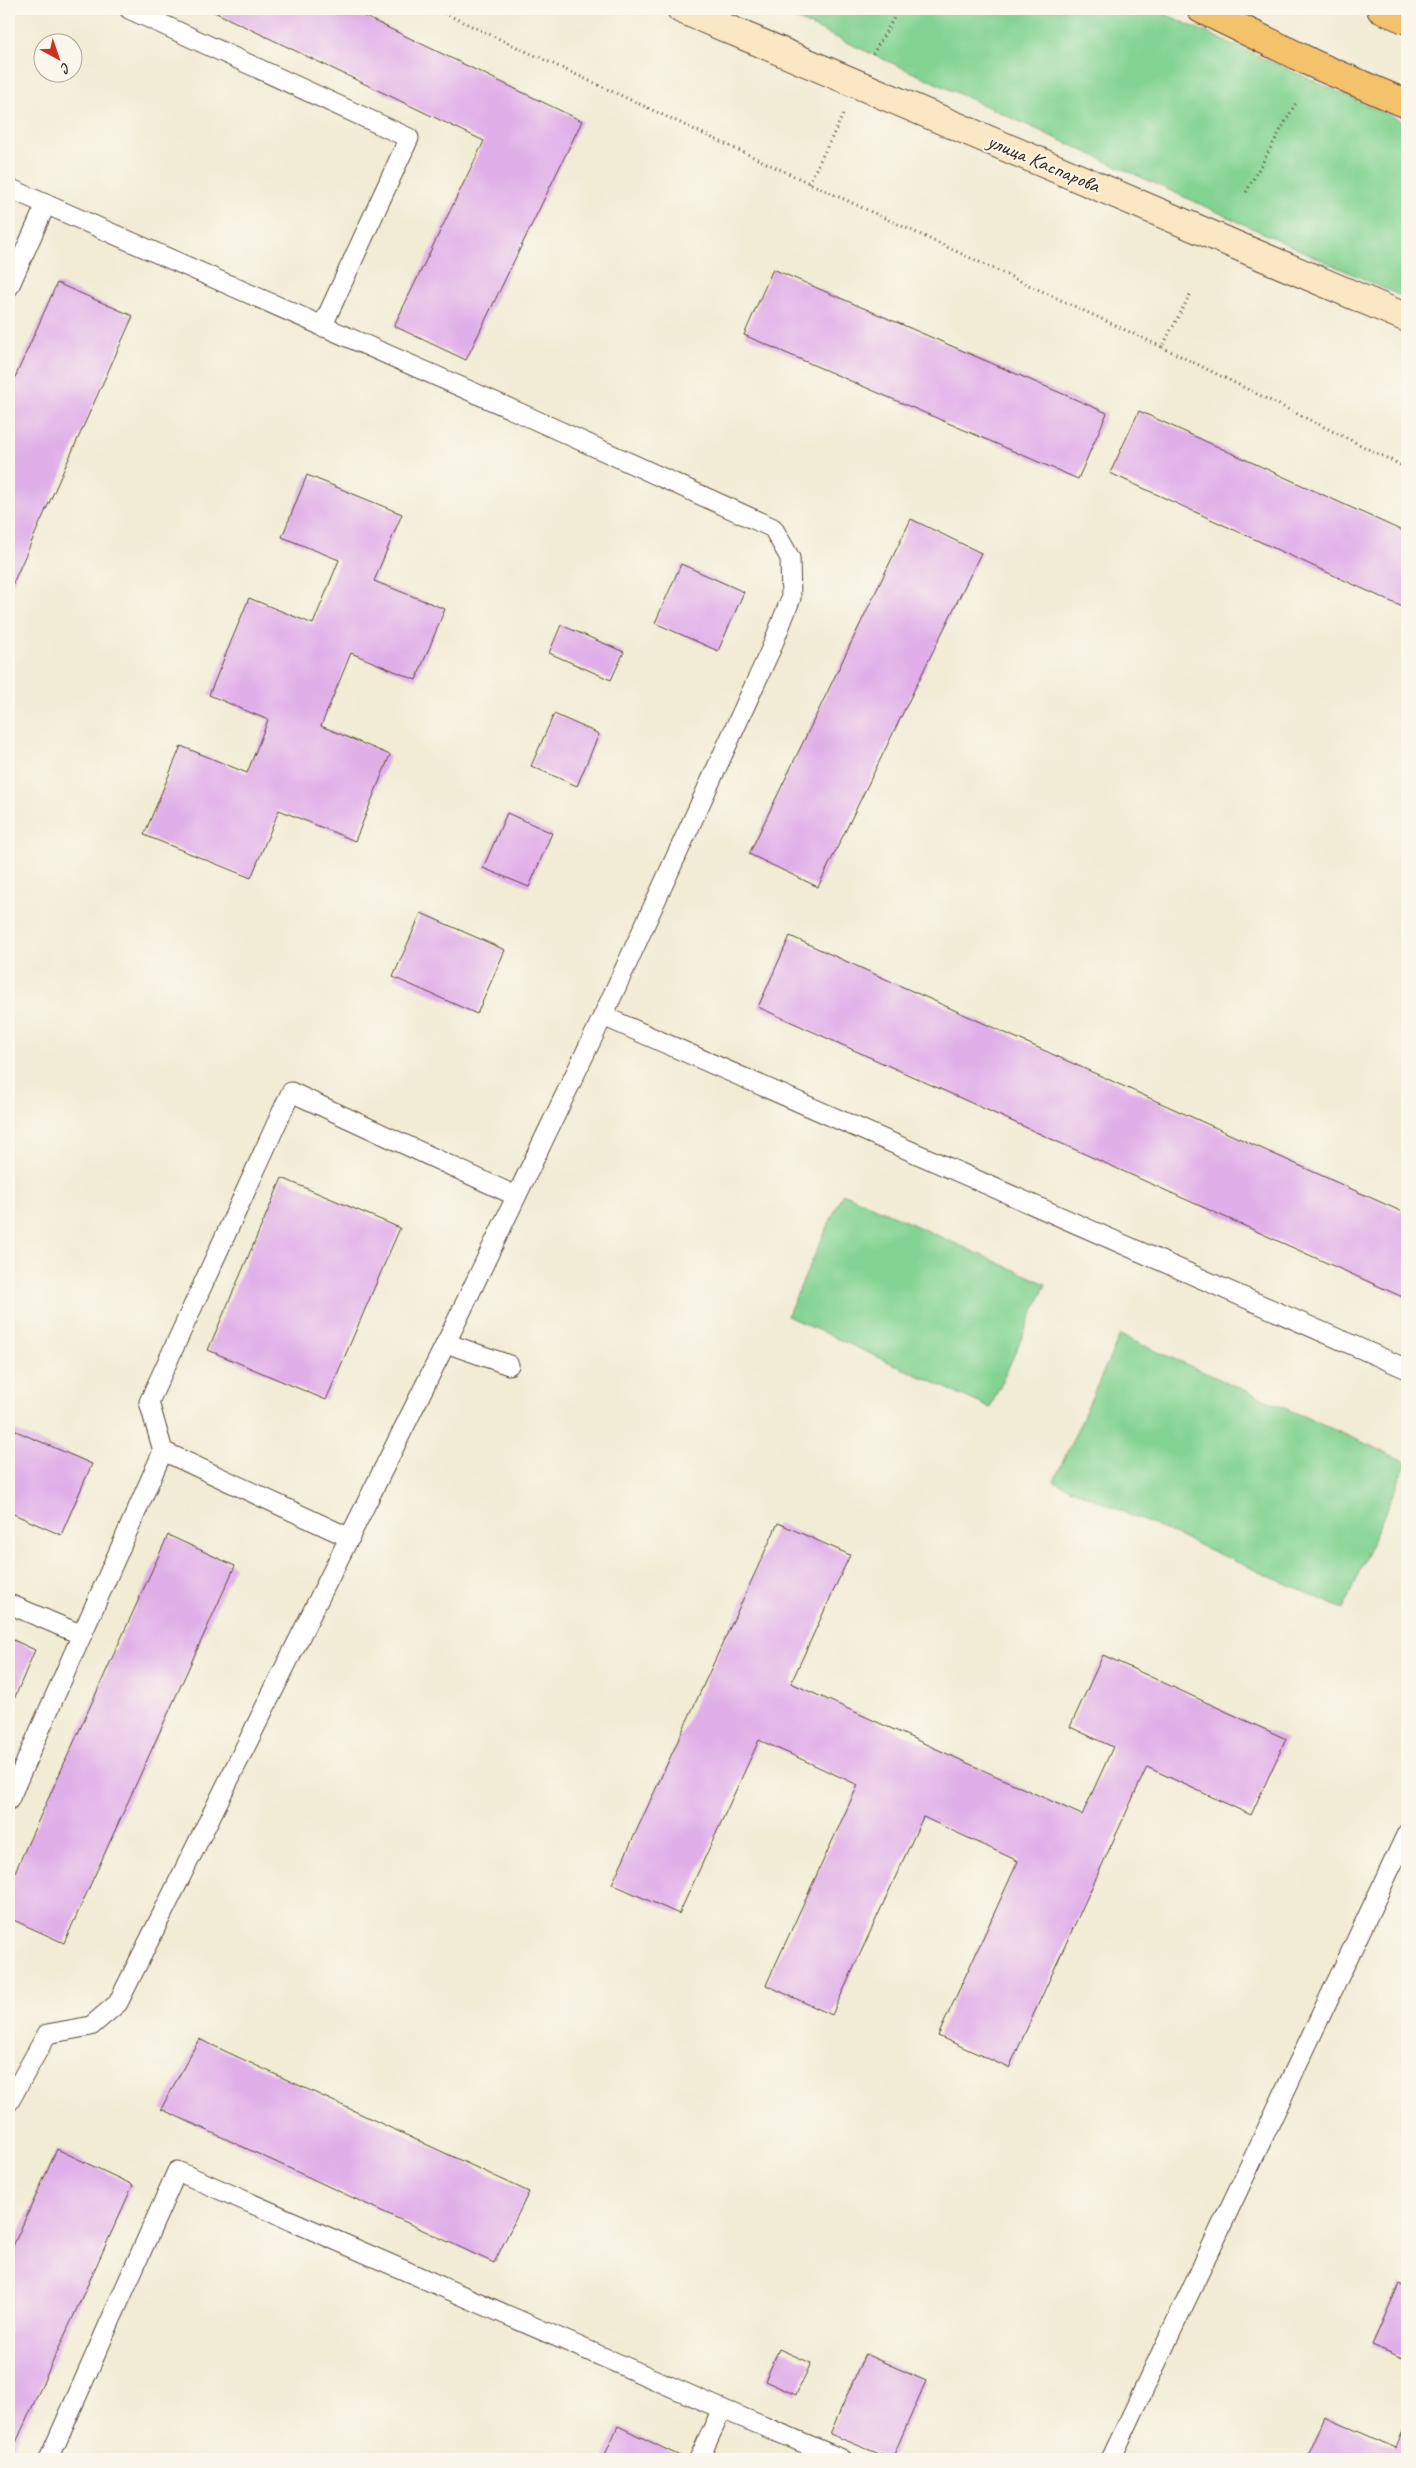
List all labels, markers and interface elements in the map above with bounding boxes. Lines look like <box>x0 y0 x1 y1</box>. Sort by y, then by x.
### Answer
north arrow <box>32 32 82 82</box>
text: С <box>56 59 74 78</box>
street label: улица Каспарова <box>982 127 1106 199</box>

